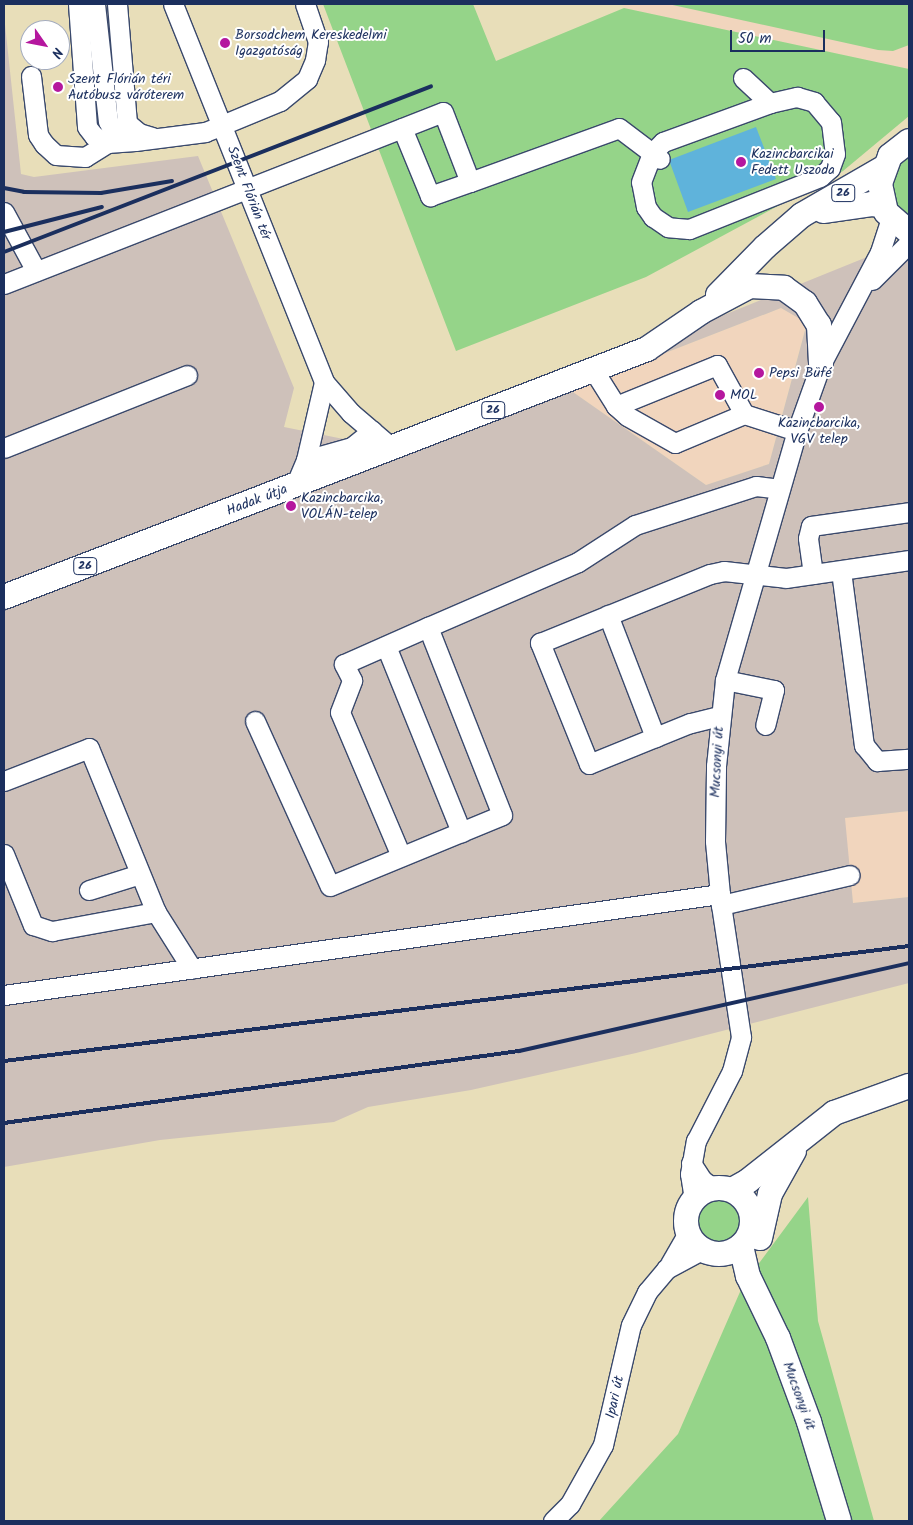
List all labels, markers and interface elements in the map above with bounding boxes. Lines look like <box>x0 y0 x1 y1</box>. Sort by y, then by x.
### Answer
north arrow <box>20 20 70 70</box>
scale bar <box>733 20 828 52</box>
place label: Borsodchem Kereskedelmi Igazgatóság <box>235 27 387 59</box>
text: 50 m <box>738 27 772 51</box>
marker: Borsodchem Kereskedelmi Igazgatóság <box>219 37 231 49</box>
text: N <box>45 43 68 62</box>
place label: Szent Flórián téri Autóbusz váróterem <box>68 71 184 104</box>
marker: Szent Flórián téri Autóbusz váróterem <box>52 81 64 93</box>
street label: Szent Flórián tér <box>223 144 275 242</box>
place label: Kazincbarcikai Fedett Uszoda <box>751 146 835 178</box>
marker: Kazincbarcikai Fedett Uszoda <box>735 156 747 168</box>
road number: 26 <box>830 184 856 202</box>
place label: Pepsi Büfé <box>769 365 832 381</box>
marker: Pepsi Büfé <box>753 367 765 379</box>
place label: MOL <box>730 387 757 403</box>
marker: MOL <box>714 389 726 401</box>
road number: 26 <box>480 400 506 420</box>
marker: Kazincbarcika, VGV telep <box>813 401 825 413</box>
place label: Kazincbarcika, VGV telep <box>778 415 860 448</box>
street label: Hadak útja <box>224 481 290 519</box>
place label: Kazincbarcika, VOLÁN-telep <box>301 490 383 522</box>
marker: Kazincbarcika, VOLÁN-telep <box>285 500 297 512</box>
road number: 26 <box>72 556 98 576</box>
street label: Mucsonyi út <box>707 726 727 798</box>
street label: Mucsonyi út <box>779 1360 819 1432</box>
street label: Ipari út <box>602 1374 628 1420</box>

